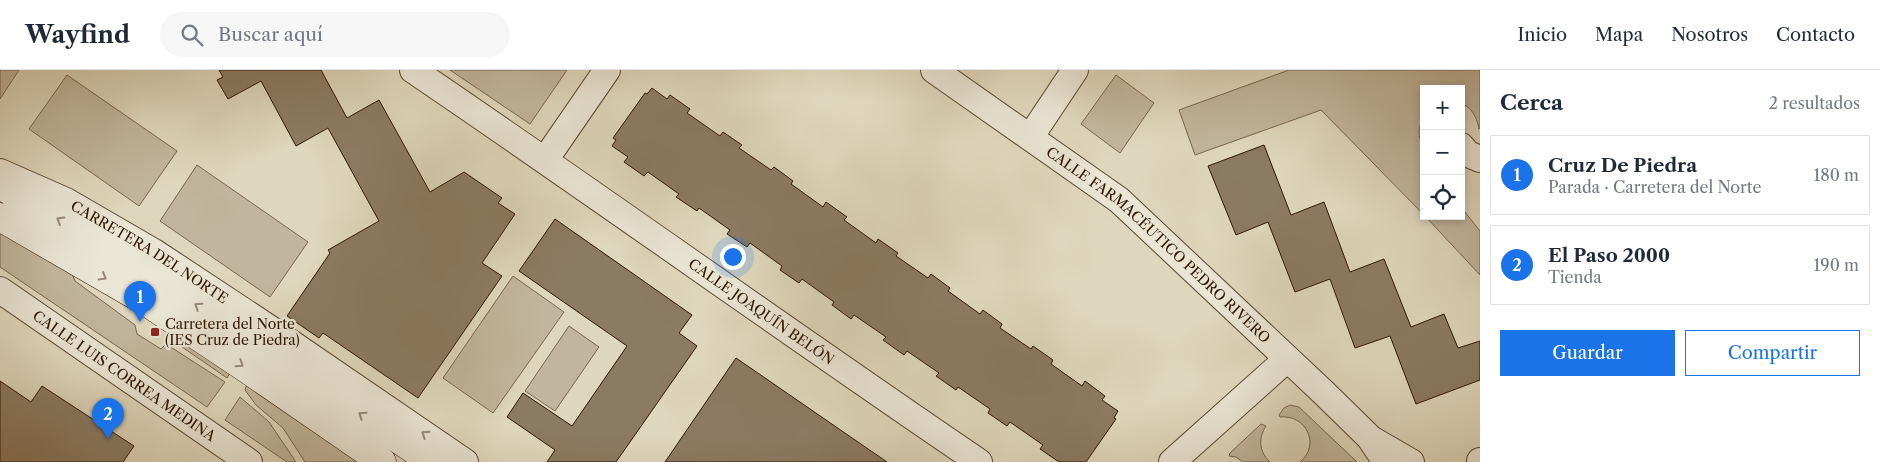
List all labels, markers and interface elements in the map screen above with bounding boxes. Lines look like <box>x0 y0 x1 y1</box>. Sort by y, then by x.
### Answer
search box <box>160 12 510 57</box>
text: Wayfind <box>25 20 130 49</box>
icon: search <box>178 21 206 49</box>
text: Buscar aquí <box>218 23 323 46</box>
text: Inicio <box>1518 24 1567 46</box>
text: Mapa <box>1595 24 1643 46</box>
text: Nosotros <box>1671 24 1748 46</box>
text: Contacto <box>1776 24 1855 46</box>
map controls <box>1420 85 1465 220</box>
button: + <box>1420 85 1465 130</box>
text: Cerca <box>1500 90 1563 115</box>
text: 2 resultados <box>1769 93 1860 113</box>
button: − <box>1420 130 1465 175</box>
street label: CALLE FARMACÉUTICO PEDRO RIVERO <box>1043 143 1274 347</box>
text: Cruz De Piedra <box>1548 154 1697 177</box>
text: 1 <box>1513 165 1521 185</box>
text: 180 m <box>1813 165 1859 185</box>
button: locate <box>1420 175 1465 220</box>
text: Parada · Carretera del Norte <box>1548 177 1761 197</box>
street label: CARRETERA DEL NORTE <box>68 197 232 308</box>
one-way arrow <box>56 216 65 226</box>
your location <box>720 244 746 270</box>
text: El Paso 2000 <box>1548 244 1670 267</box>
street label: CALLE JOAQUÍN BELÓN <box>685 255 838 369</box>
text: 2 <box>1512 255 1522 275</box>
text: 190 m <box>1814 255 1859 275</box>
text: Tienda <box>1548 267 1602 287</box>
one-way arrow <box>97 270 106 280</box>
pin: 1 <box>124 281 156 322</box>
one-way arrow <box>194 302 203 312</box>
street label: CALLE LUIS CORREA MEDINA <box>29 306 220 446</box>
place label: Carretera del Norte (IES Cruz de Piedra) <box>165 315 300 349</box>
marker: Carretera del Norte (IES Cruz de Piedra) <box>149 326 161 338</box>
button: Guardar <box>1500 330 1675 376</box>
button: Compartir <box>1685 330 1860 376</box>
one-way arrow <box>234 358 243 367</box>
pin: 2 <box>92 398 124 439</box>
one-way arrow <box>359 412 368 421</box>
one-way arrow <box>421 431 430 441</box>

